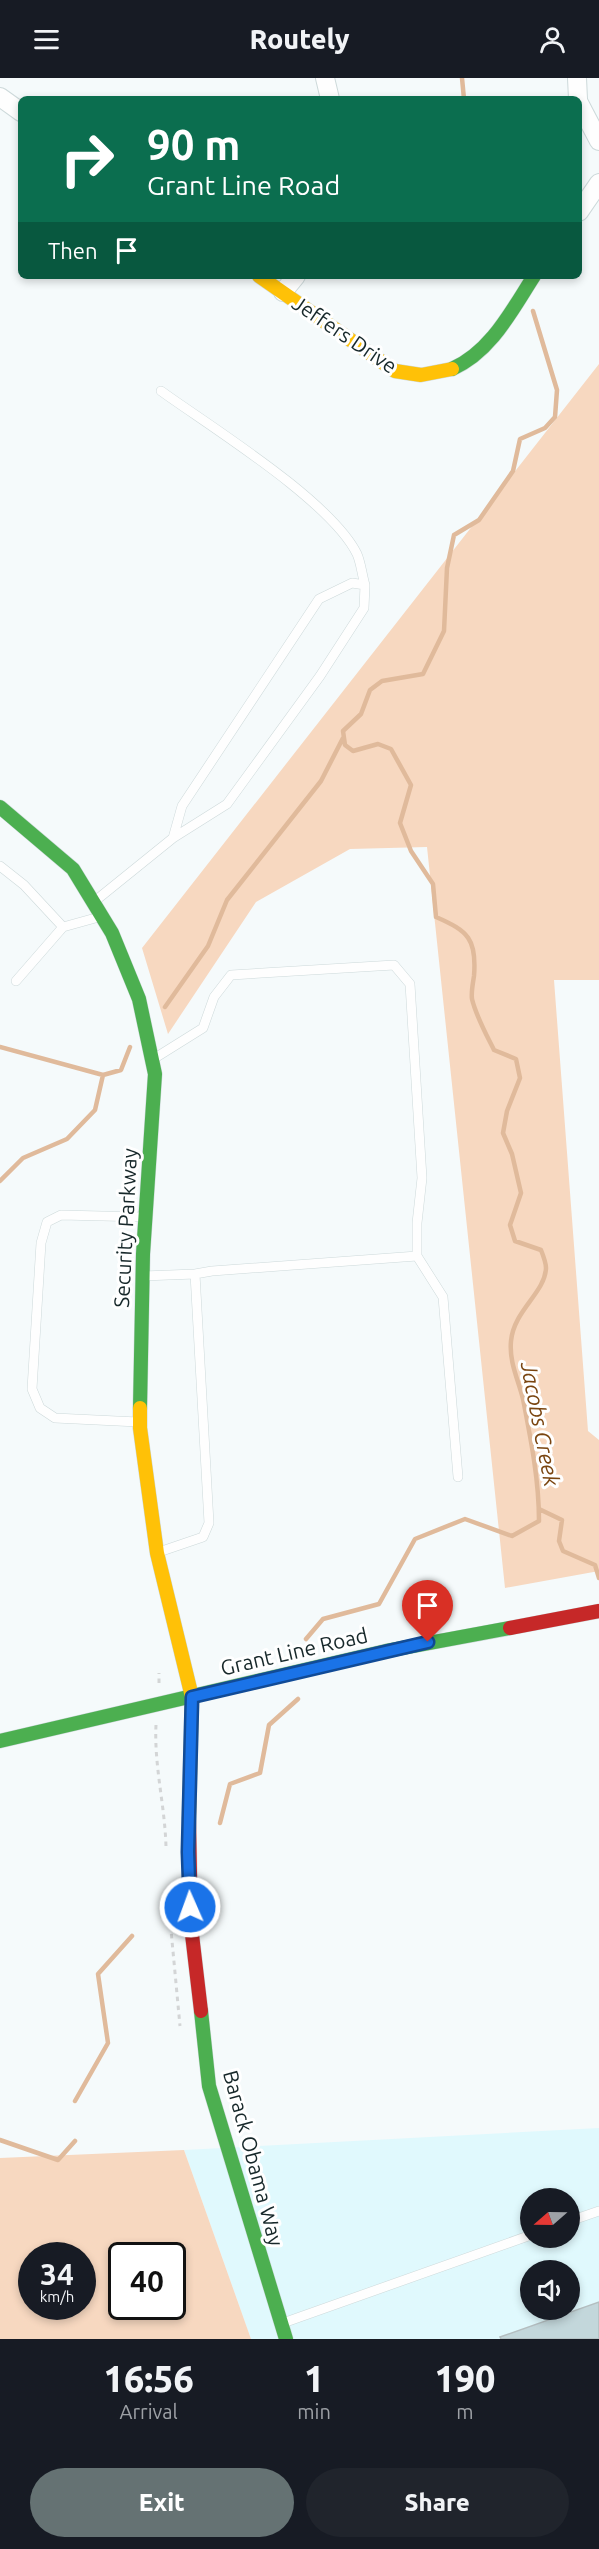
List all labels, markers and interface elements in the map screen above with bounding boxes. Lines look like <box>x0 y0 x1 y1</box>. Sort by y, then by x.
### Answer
icon: menu <box>30 23 63 56</box>
icon: person <box>536 23 569 56</box>
text: Routely <box>250 24 349 54</box>
icon: right <box>48 120 126 198</box>
text: 90 m <box>147 121 241 168</box>
text: Grant Line Road <box>147 170 340 200</box>
icon: arrive <box>110 234 143 267</box>
text: Then <box>48 238 98 263</box>
street label: Jeffers Drive <box>288 290 402 378</box>
street label: Security Parkway <box>109 1148 141 1308</box>
water label: Jacobs Creek <box>517 1359 565 1489</box>
pin <box>402 1580 453 1642</box>
icon: arrive <box>411 1589 444 1622</box>
street label: Grant Line Road <box>218 1622 370 1680</box>
position arrow <box>158 1875 222 1939</box>
street label: Barack Obama Way <box>219 2067 289 2249</box>
north arrow <box>520 2188 580 2248</box>
map controls <box>520 2188 580 2320</box>
speed limit sign: 40 <box>108 2242 186 2320</box>
text: 34 <box>40 2257 74 2291</box>
button: sound <box>520 2260 580 2320</box>
text: km/h <box>40 2288 74 2305</box>
text: 16:56 <box>104 2358 194 2399</box>
text: 1 <box>304 2358 324 2399</box>
text: 190 <box>434 2358 495 2399</box>
text: Arrival <box>120 2400 178 2423</box>
text: min <box>297 2400 331 2423</box>
text: m <box>456 2400 474 2423</box>
button: Exit <box>30 2468 294 2537</box>
button: Share <box>306 2468 569 2537</box>

